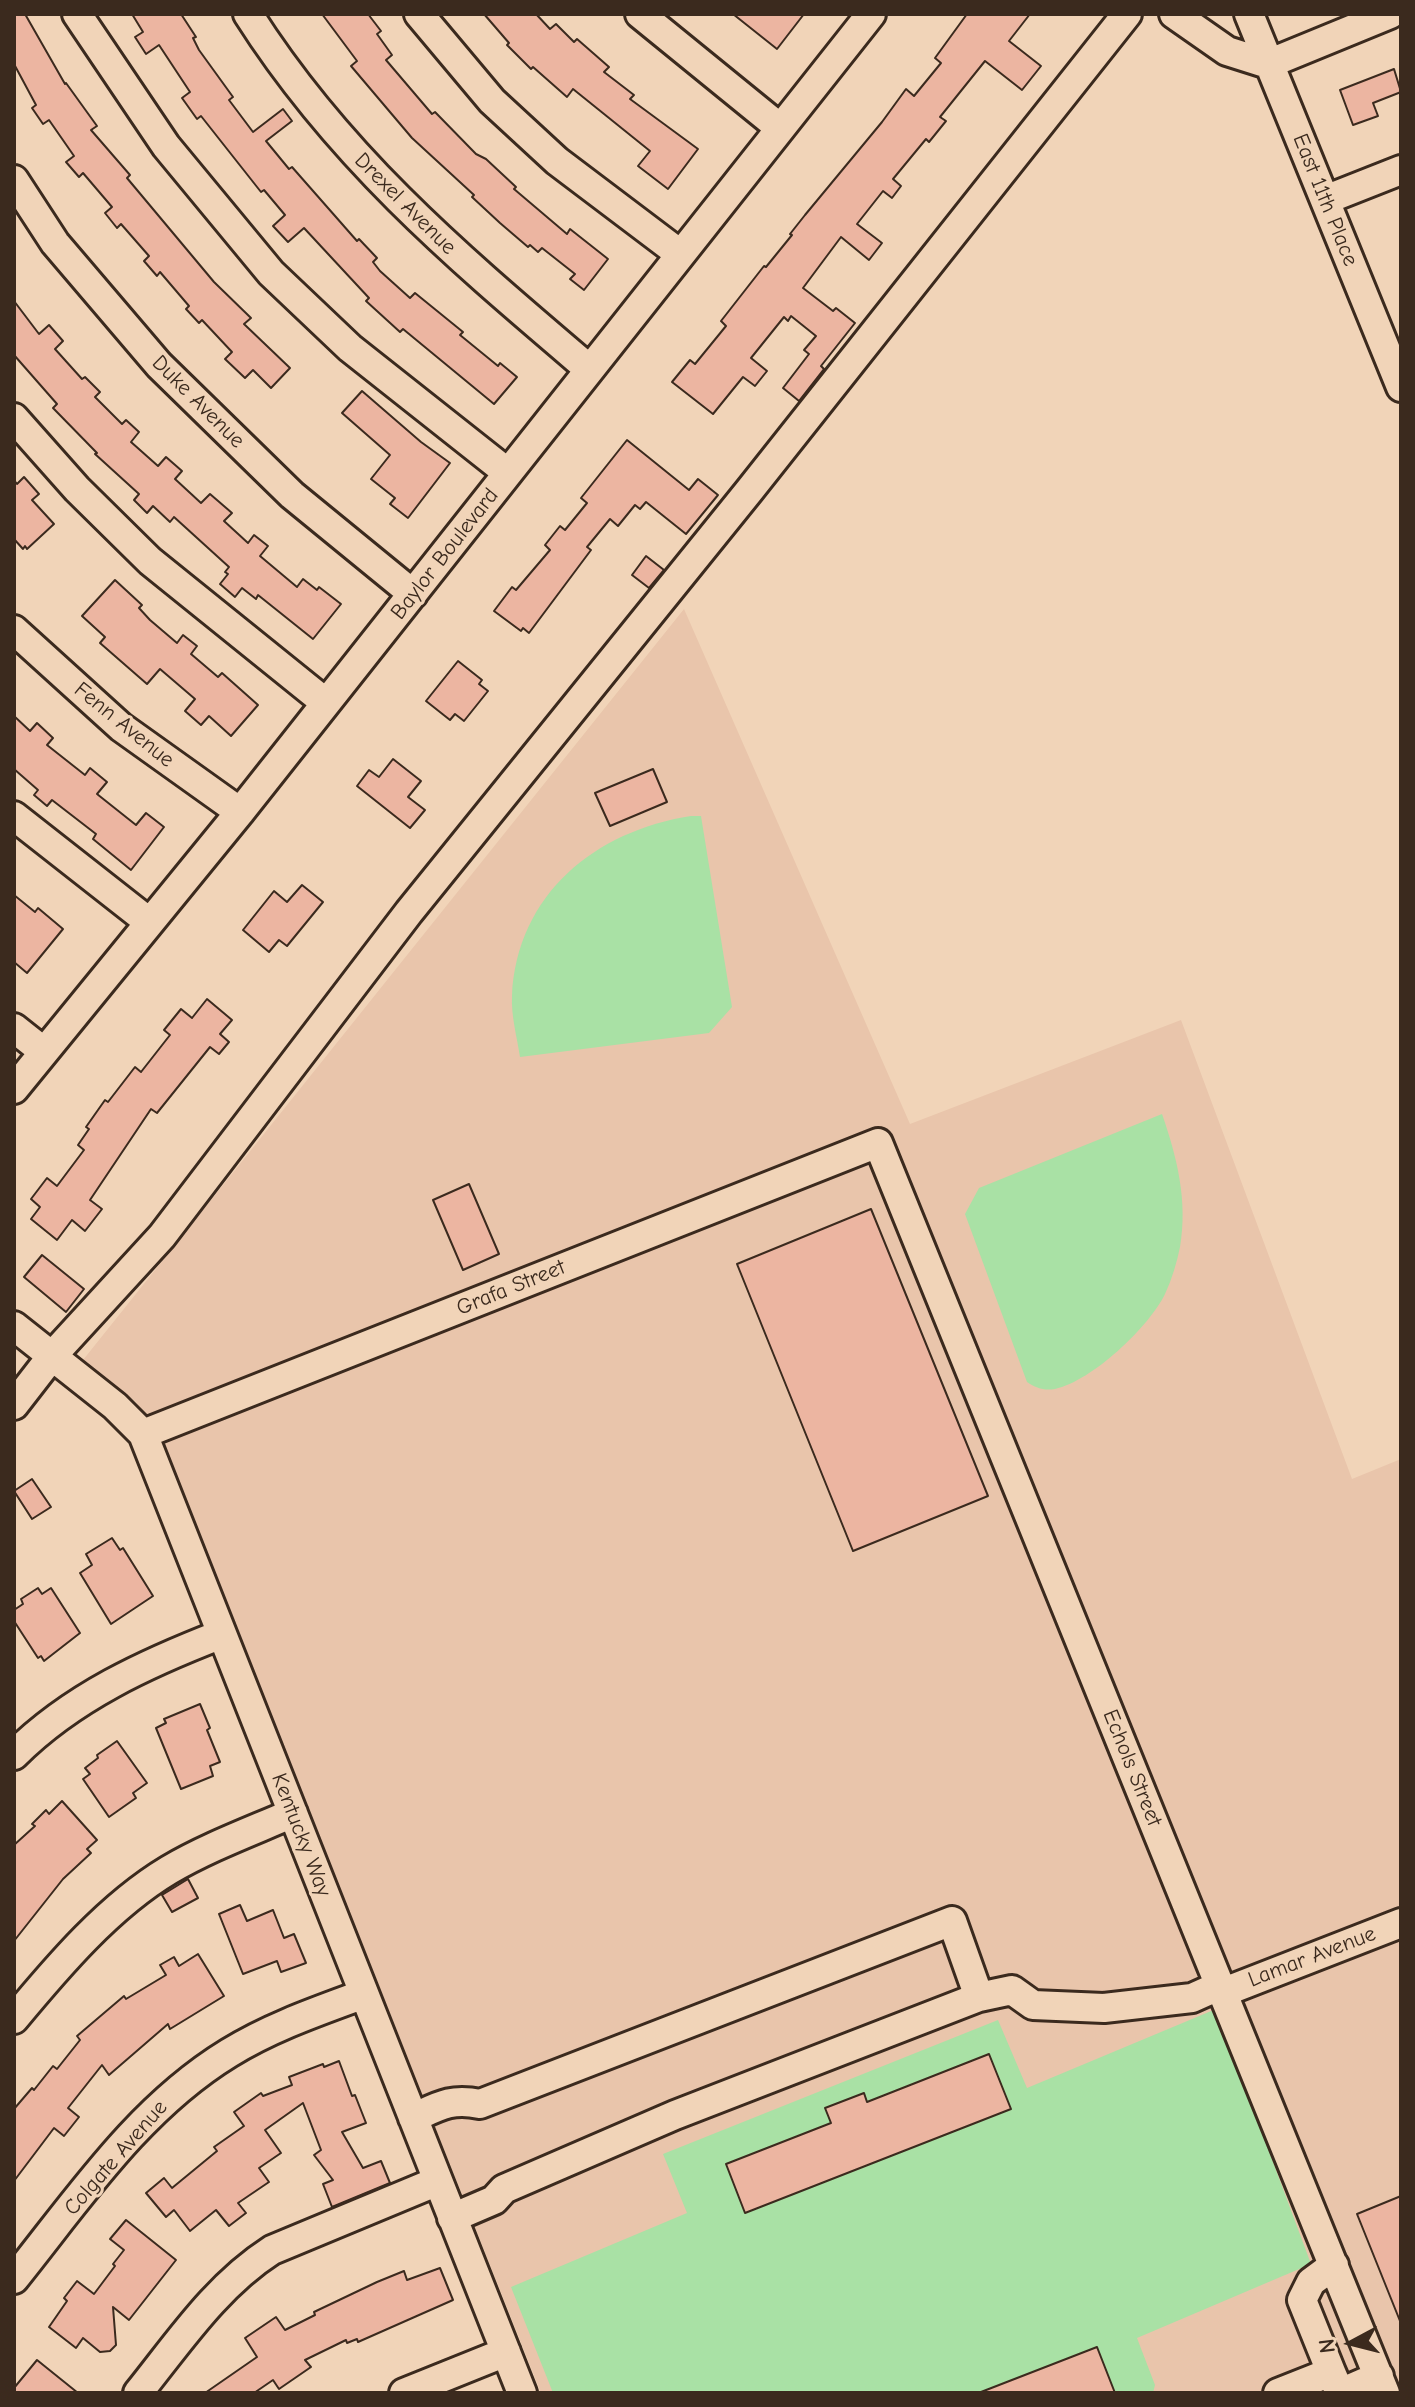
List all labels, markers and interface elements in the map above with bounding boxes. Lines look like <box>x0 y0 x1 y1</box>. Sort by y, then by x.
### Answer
street label: East 11th Place <box>1286 130 1364 270</box>
street label: Drexel Avenue <box>349 148 461 260</box>
street label: Duke Avenue <box>146 350 250 454</box>
street label: Baylor Boulevard <box>385 483 505 625</box>
street label: Fenn Avenue <box>69 677 179 773</box>
street label: Grafa Street <box>453 1254 569 1322</box>
street label: Echols Street <box>1097 1706 1167 1830</box>
street label: Kentucky Way <box>265 1769 337 1901</box>
street label: Lamar Avenue <box>1244 1921 1380 1993</box>
street label: Colgate Avenue <box>59 2095 173 2221</box>
north arrow <box>1311 2303 1391 2383</box>
text: N <box>1313 2337 1341 2355</box>

